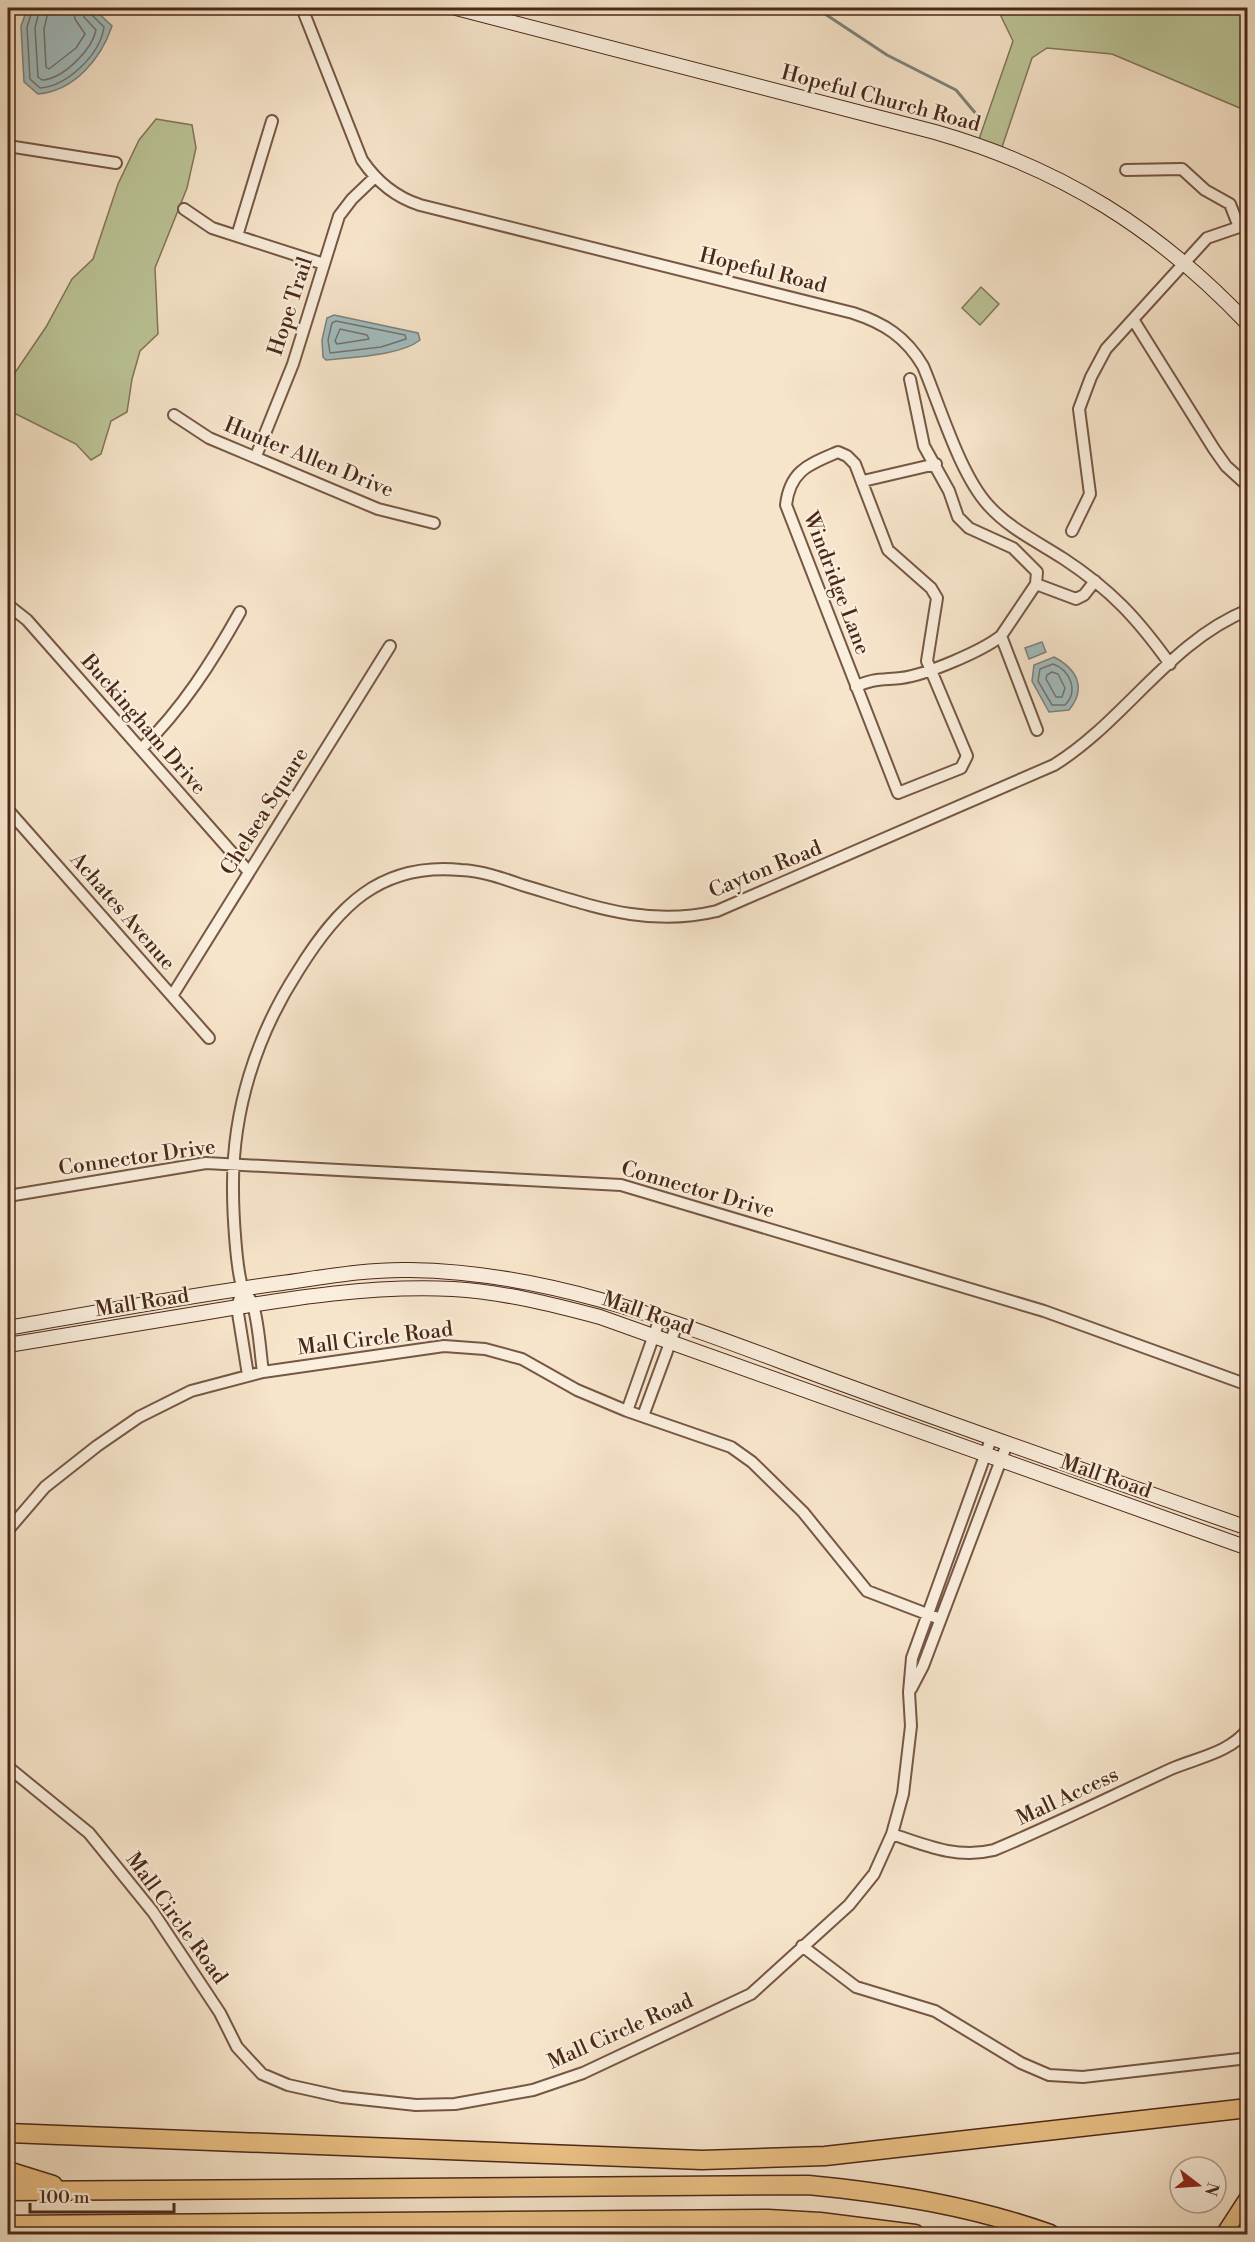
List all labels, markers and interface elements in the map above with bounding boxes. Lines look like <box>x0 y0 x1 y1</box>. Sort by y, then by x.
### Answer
street label: Hopeful Church Road <box>778 60 983 138</box>
street label: Hopeful Road <box>696 243 829 299</box>
street label: Hope Trail <box>263 254 319 359</box>
street label: Hunter Allen Drive <box>220 412 397 504</box>
street label: Windridge Lane <box>796 507 875 659</box>
street label: Buckingham Drive <box>74 648 211 800</box>
street label: Chelsea Square <box>215 743 314 880</box>
street label: Cayton Road <box>705 835 826 904</box>
street label: Achates Avenue <box>63 847 181 976</box>
street label: Connector Drive <box>57 1134 217 1182</box>
street label: Connector Drive <box>618 1156 777 1224</box>
street label: Mall Road <box>93 1283 191 1323</box>
street label: Mall Road <box>599 1286 697 1342</box>
street label: Mall Circle Road <box>296 1317 454 1361</box>
street label: Mall Road <box>1057 1449 1155 1505</box>
street label: Mall Access <box>1012 1762 1123 1832</box>
street label: Mall Circle Road <box>120 1848 233 1990</box>
street label: Mall Circle Road <box>544 1988 697 2076</box>
north arrow <box>1168 2155 1228 2215</box>
scale bar <box>30 2176 174 2214</box>
text: N <box>1200 2180 1223 2198</box>
text: 100 m <box>39 2186 90 2209</box>

